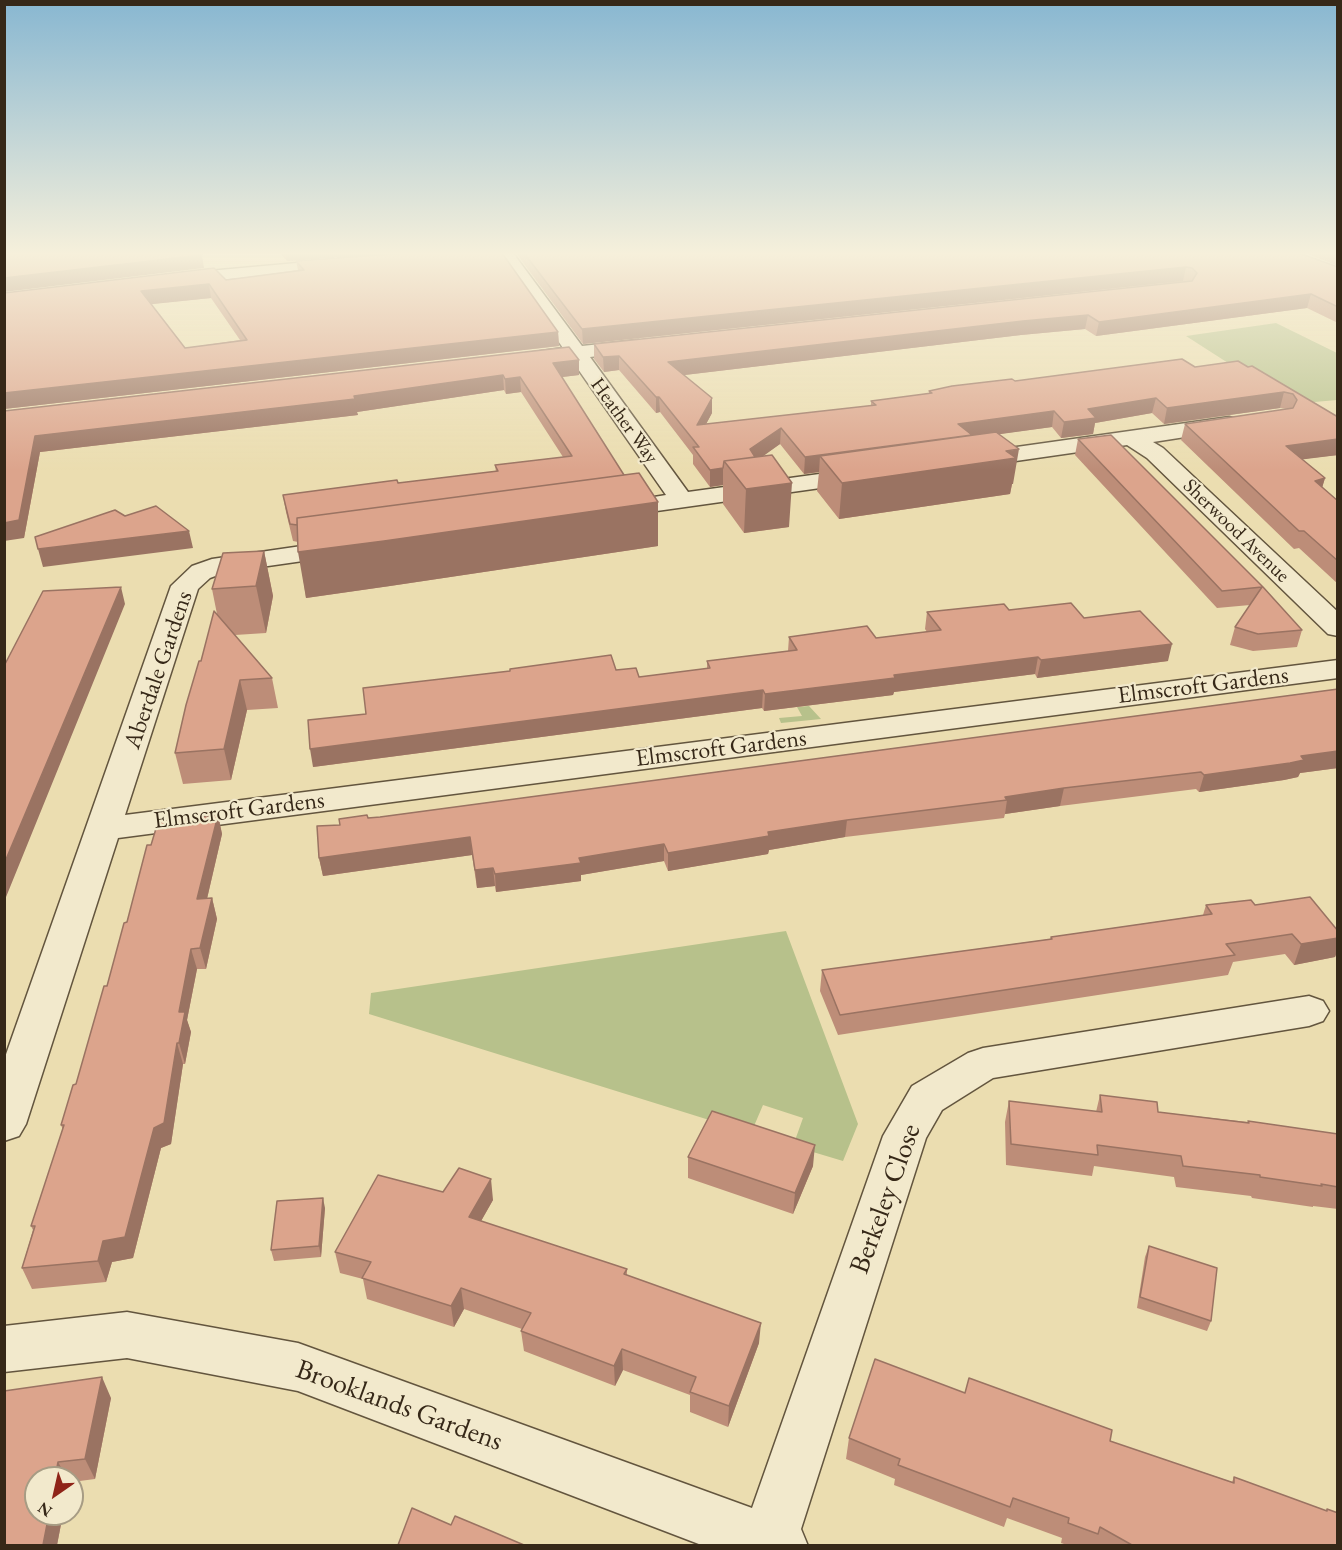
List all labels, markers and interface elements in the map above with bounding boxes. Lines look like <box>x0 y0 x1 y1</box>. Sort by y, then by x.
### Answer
street label: Heather Way <box>585 374 663 468</box>
street label: Sherwood Avenue <box>1178 474 1294 588</box>
street label: Aberdale Gardens <box>119 587 199 753</box>
street label: Elmscroft Gardens <box>1116 661 1290 711</box>
street label: Elmscroft Gardens <box>634 724 808 774</box>
street label: Elmscroft Gardens <box>152 786 326 836</box>
street label: Berkeley Close <box>843 1120 929 1278</box>
street label: Brooklands Gardens <box>291 1353 507 1459</box>
north arrow <box>24 1466 84 1526</box>
text: N <box>34 1497 56 1522</box>

